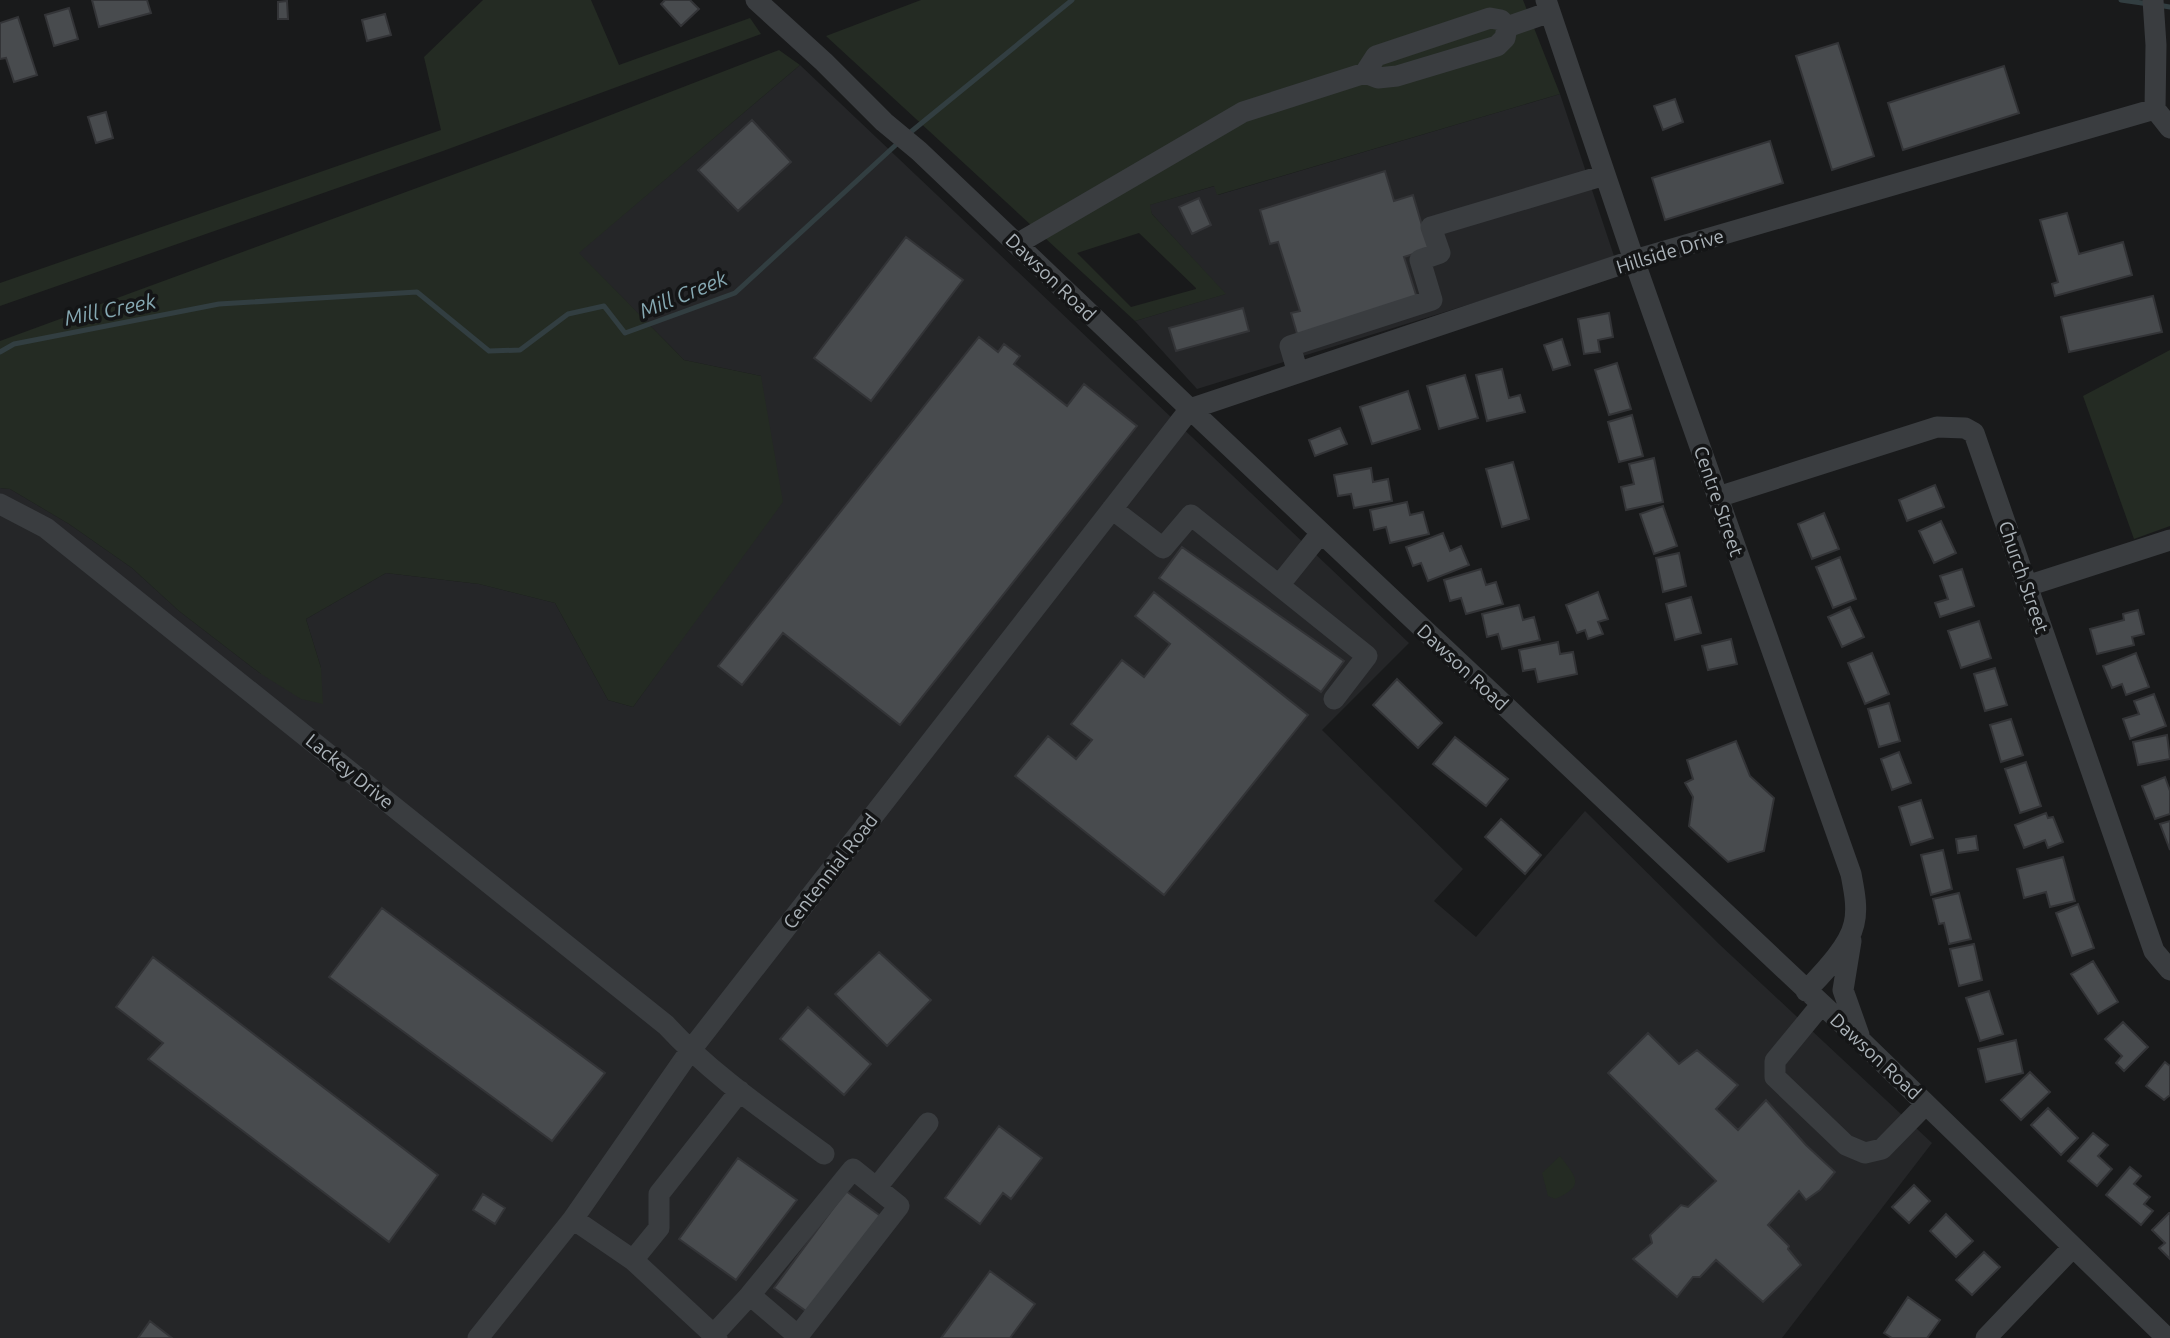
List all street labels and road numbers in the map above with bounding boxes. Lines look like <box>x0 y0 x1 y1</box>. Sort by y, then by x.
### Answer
street label: Hillside Drive <box>1613 224 1727 278</box>
street label: Dawson Road <box>1002 229 1100 325</box>
street label: Centre Street <box>1690 443 1748 560</box>
street label: Church Street <box>1994 518 2054 637</box>
street label: Dawson Road <box>1413 619 1513 715</box>
street label: Lackey Drive <box>302 729 398 813</box>
street label: Centennial Road <box>778 809 882 933</box>
street label: Dawson Road <box>1826 1008 1926 1104</box>

